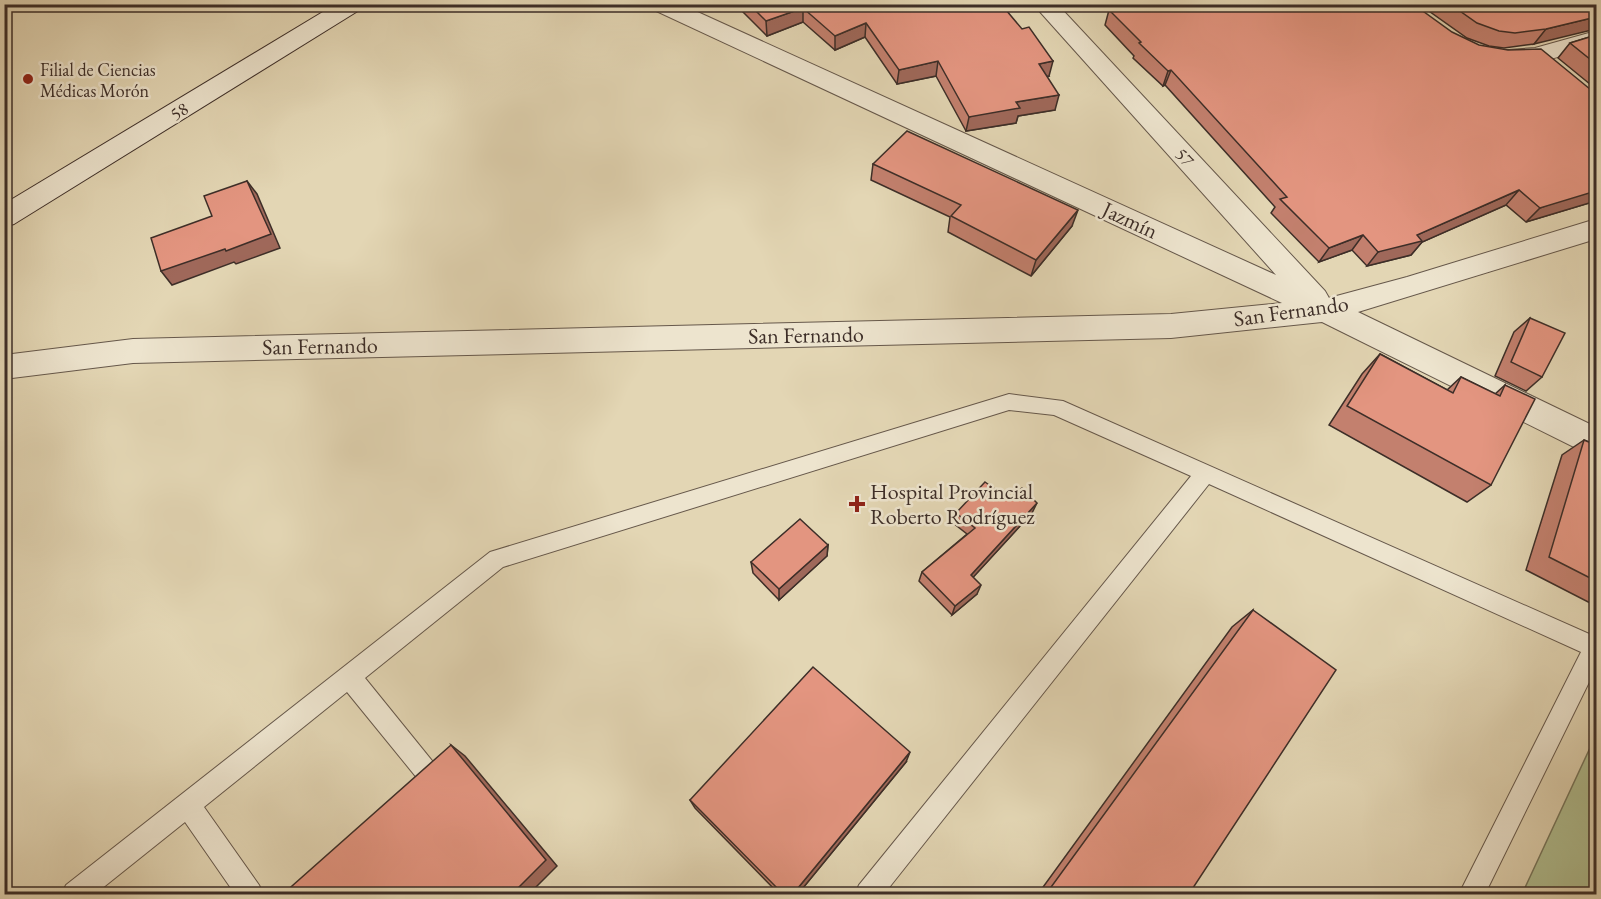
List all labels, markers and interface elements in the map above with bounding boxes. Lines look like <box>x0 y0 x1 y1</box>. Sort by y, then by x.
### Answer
place label: Filial de Ciencias Médicas Morón <box>40 58 156 102</box>
marker: Filial de Ciencias Médicas Morón <box>21 72 35 86</box>
street label: 58 <box>166 97 192 125</box>
street label: 57 <box>1171 143 1200 171</box>
street label: Jazmín <box>1096 194 1163 246</box>
street label: San Fernando <box>1232 289 1350 333</box>
street label: San Fernando <box>748 319 864 351</box>
street label: San Fernando <box>262 330 378 362</box>
place label: Hospital Provincial Roberto Rodríguez <box>870 477 1035 531</box>
marker: Hospital Provincial Roberto Rodríguez <box>848 495 866 513</box>

